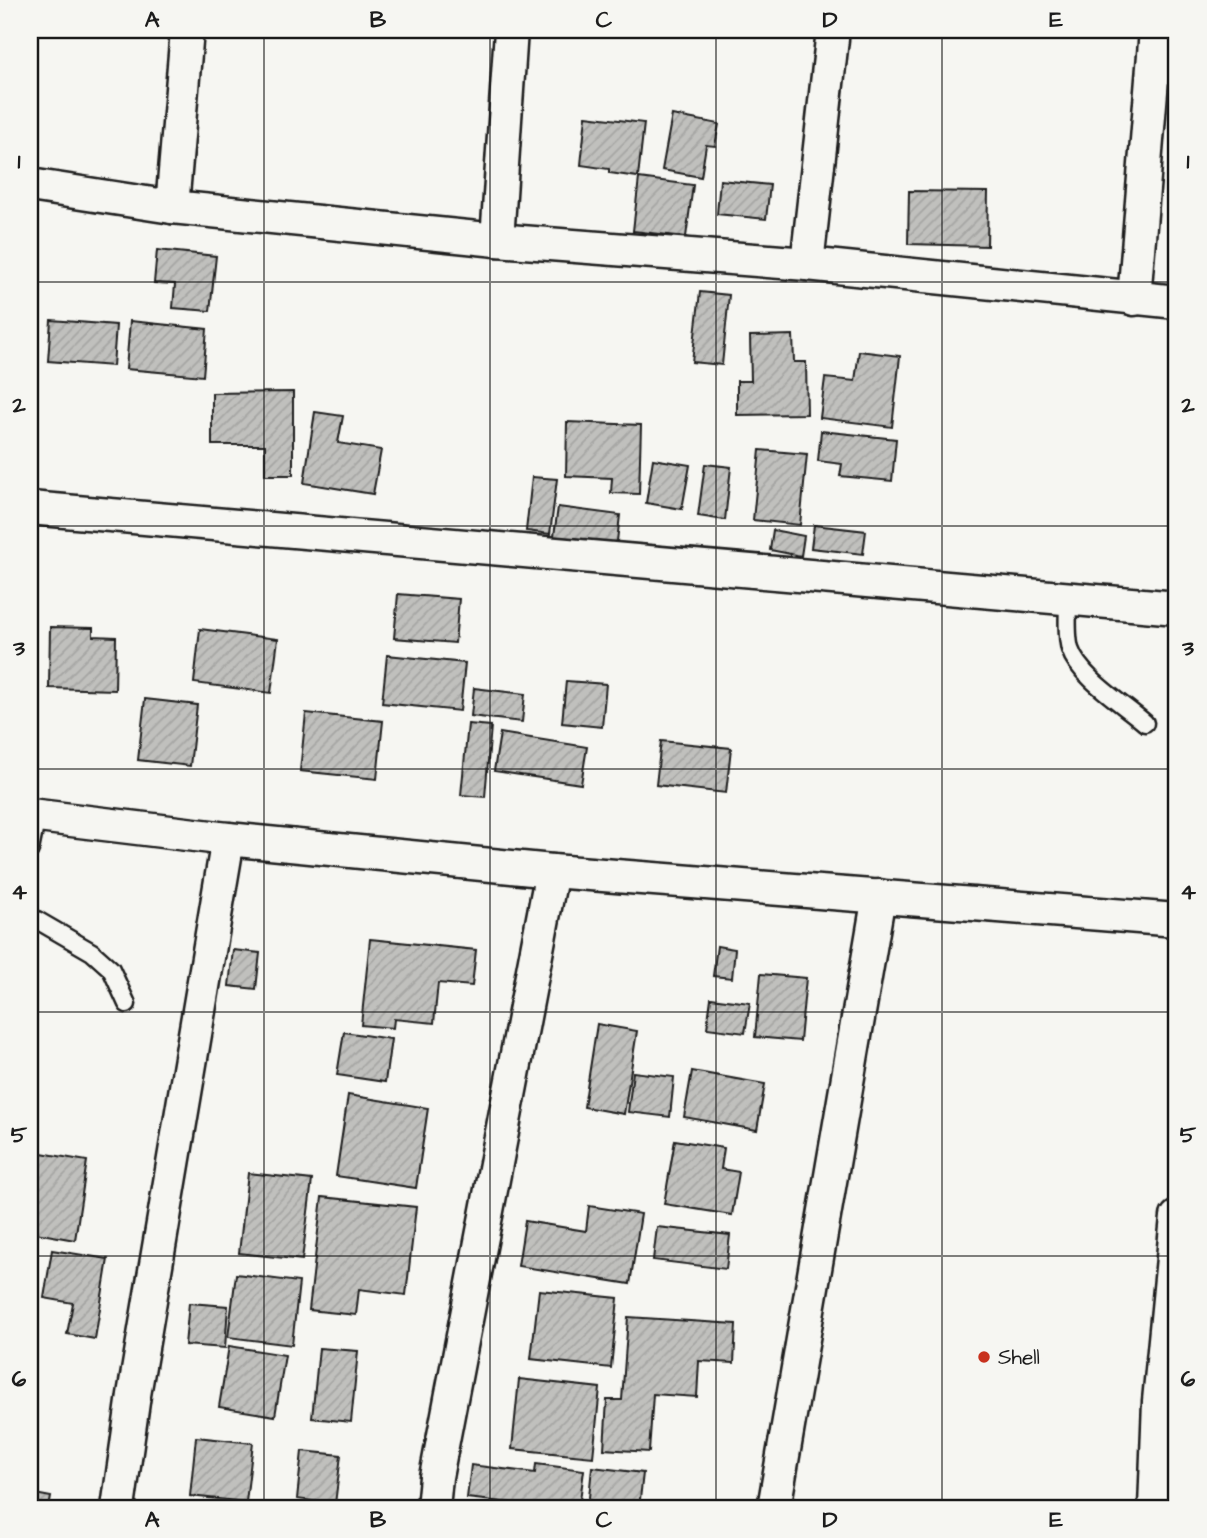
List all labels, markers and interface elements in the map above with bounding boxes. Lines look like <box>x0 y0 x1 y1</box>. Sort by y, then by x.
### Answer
text: A <box>145 4 160 36</box>
text: B <box>370 4 387 36</box>
text: C <box>596 4 613 36</box>
text: D <box>823 4 838 36</box>
text: E <box>1049 4 1063 36</box>
text: 1 <box>18 145 21 177</box>
text: 1 <box>1187 145 1190 177</box>
text: 2 <box>11 389 26 421</box>
text: 2 <box>1180 389 1195 421</box>
text: 3 <box>12 632 25 664</box>
text: 3 <box>1181 632 1194 664</box>
text: 4 <box>11 876 27 908</box>
text: 4 <box>1180 876 1196 908</box>
text: 5 <box>11 1119 28 1151</box>
text: 5 <box>1180 1119 1197 1151</box>
place label: Shell <box>998 1343 1040 1372</box>
marker: Shell <box>976 1349 992 1365</box>
text: 6 <box>12 1363 27 1395</box>
text: 6 <box>1181 1363 1196 1395</box>
text: A <box>145 1504 160 1536</box>
text: B <box>370 1504 387 1536</box>
text: C <box>596 1504 613 1536</box>
text: D <box>823 1504 838 1536</box>
text: E <box>1049 1504 1063 1536</box>

